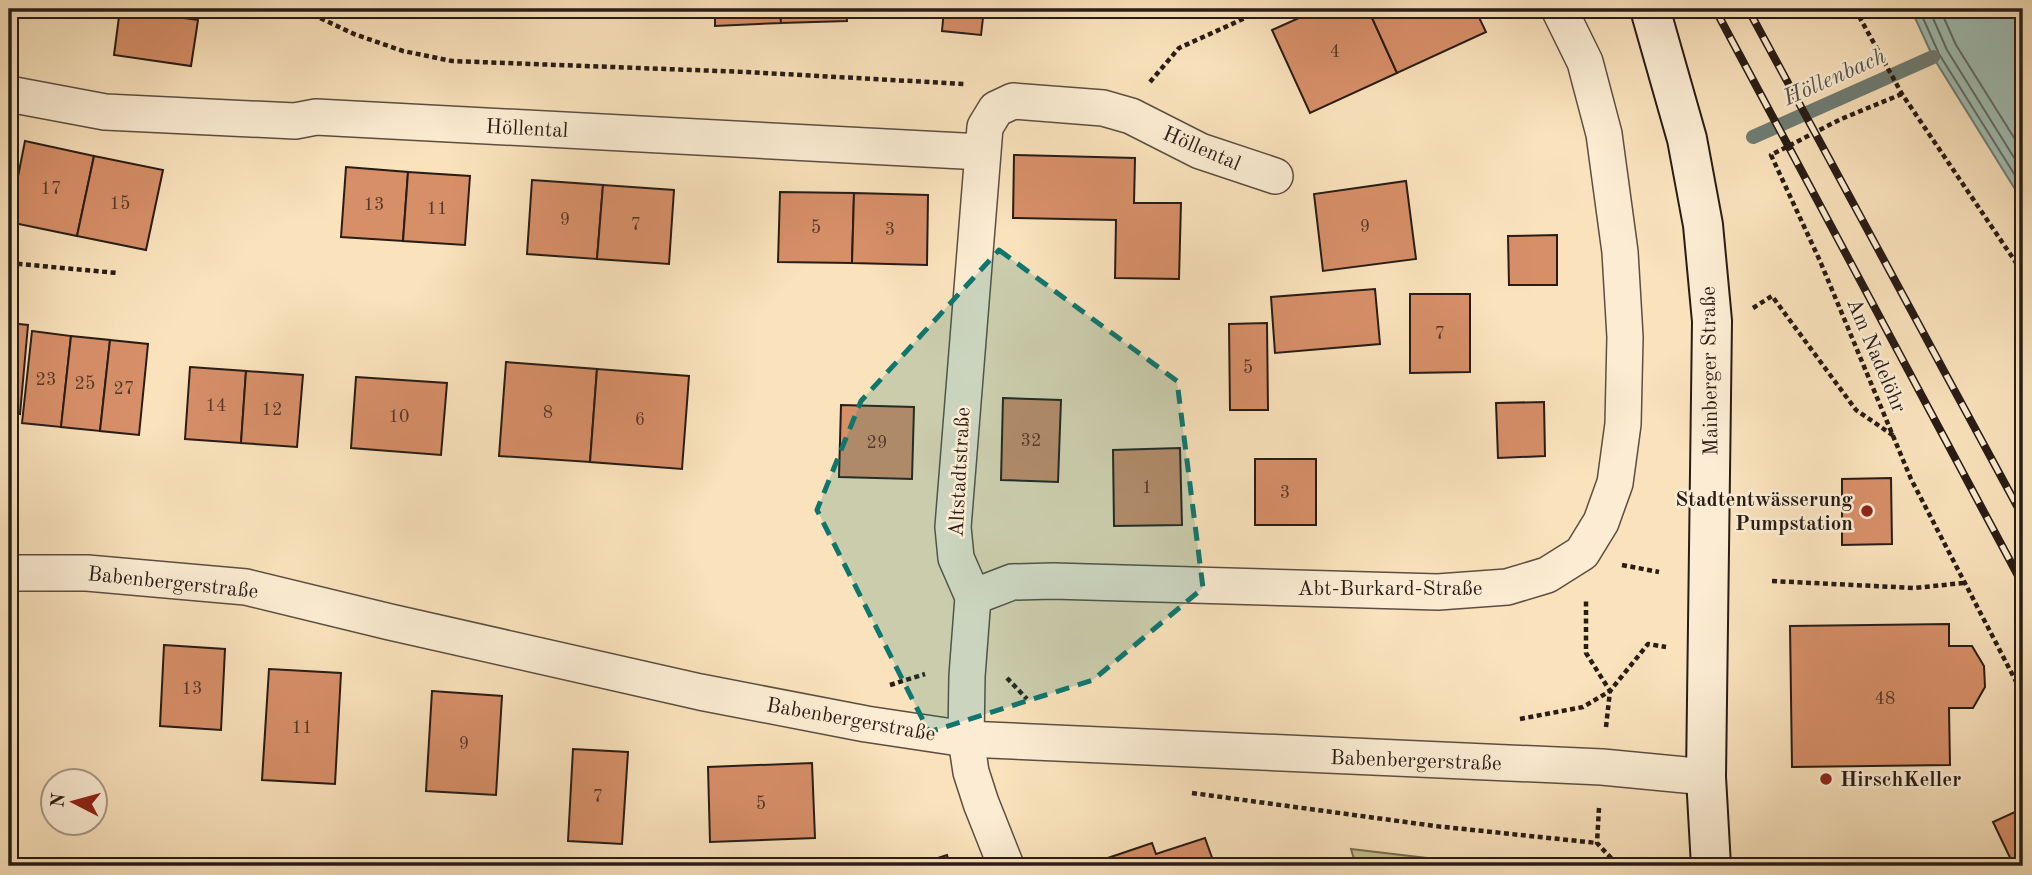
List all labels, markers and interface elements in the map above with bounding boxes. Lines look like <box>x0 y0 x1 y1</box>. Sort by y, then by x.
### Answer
house number: 4 <box>1330 43 1340 61</box>
water label: Höllenbach <box>1779 44 1890 111</box>
street label: Höllental <box>485 117 569 142</box>
street label: Höllental <box>1159 124 1244 175</box>
house number: 17 <box>41 180 61 198</box>
house number: 15 <box>110 195 130 213</box>
house number: 13 <box>364 196 384 214</box>
house number: 11 <box>427 200 447 218</box>
house number: 9 <box>560 211 570 229</box>
house number: 7 <box>631 216 641 234</box>
house number: 9 <box>1360 218 1370 236</box>
house number: 5 <box>811 219 821 237</box>
house number: 3 <box>885 221 895 239</box>
street label: Mainberger Straße <box>1699 286 1722 456</box>
street label: Am Nadelöhr <box>1842 295 1909 416</box>
house number: 7 <box>1435 325 1445 343</box>
house number: 5 <box>1243 359 1253 377</box>
house number: 23 <box>36 371 56 389</box>
house number: 25 <box>75 375 95 393</box>
house number: 27 <box>114 380 134 398</box>
house number: 14 <box>206 397 226 415</box>
house number: 12 <box>262 401 282 419</box>
house number: 8 <box>543 404 553 422</box>
street label: Altstadtstraße <box>947 406 974 538</box>
house number: 10 <box>389 408 409 426</box>
house number: 6 <box>635 411 645 429</box>
house number: 32 <box>1021 432 1041 450</box>
house number: 29 <box>867 434 887 452</box>
house number: 1 <box>1142 479 1152 497</box>
house number: 3 <box>1280 484 1290 502</box>
place label: Stadtentwässerung Pumpstation <box>1675 490 1853 535</box>
marker: Stadtentwässerung Pumpstation <box>1859 503 1875 519</box>
street label: Babenbergerstraße <box>87 564 259 603</box>
street label: Abt-Burkard-Straße <box>1298 579 1482 600</box>
house number: 13 <box>182 680 202 698</box>
house number: 48 <box>1875 690 1895 708</box>
street label: Babenbergerstraße <box>765 695 937 746</box>
house number: 11 <box>292 719 312 737</box>
house number: 9 <box>459 735 469 753</box>
street label: Babenbergerstraße <box>1330 748 1502 775</box>
north arrow <box>38 766 108 836</box>
place label: HirschKeller <box>1840 770 1961 791</box>
marker: HirschKeller <box>1818 771 1834 787</box>
house number: 7 <box>593 788 603 806</box>
text: N <box>49 792 70 809</box>
house number: 5 <box>756 795 766 813</box>

